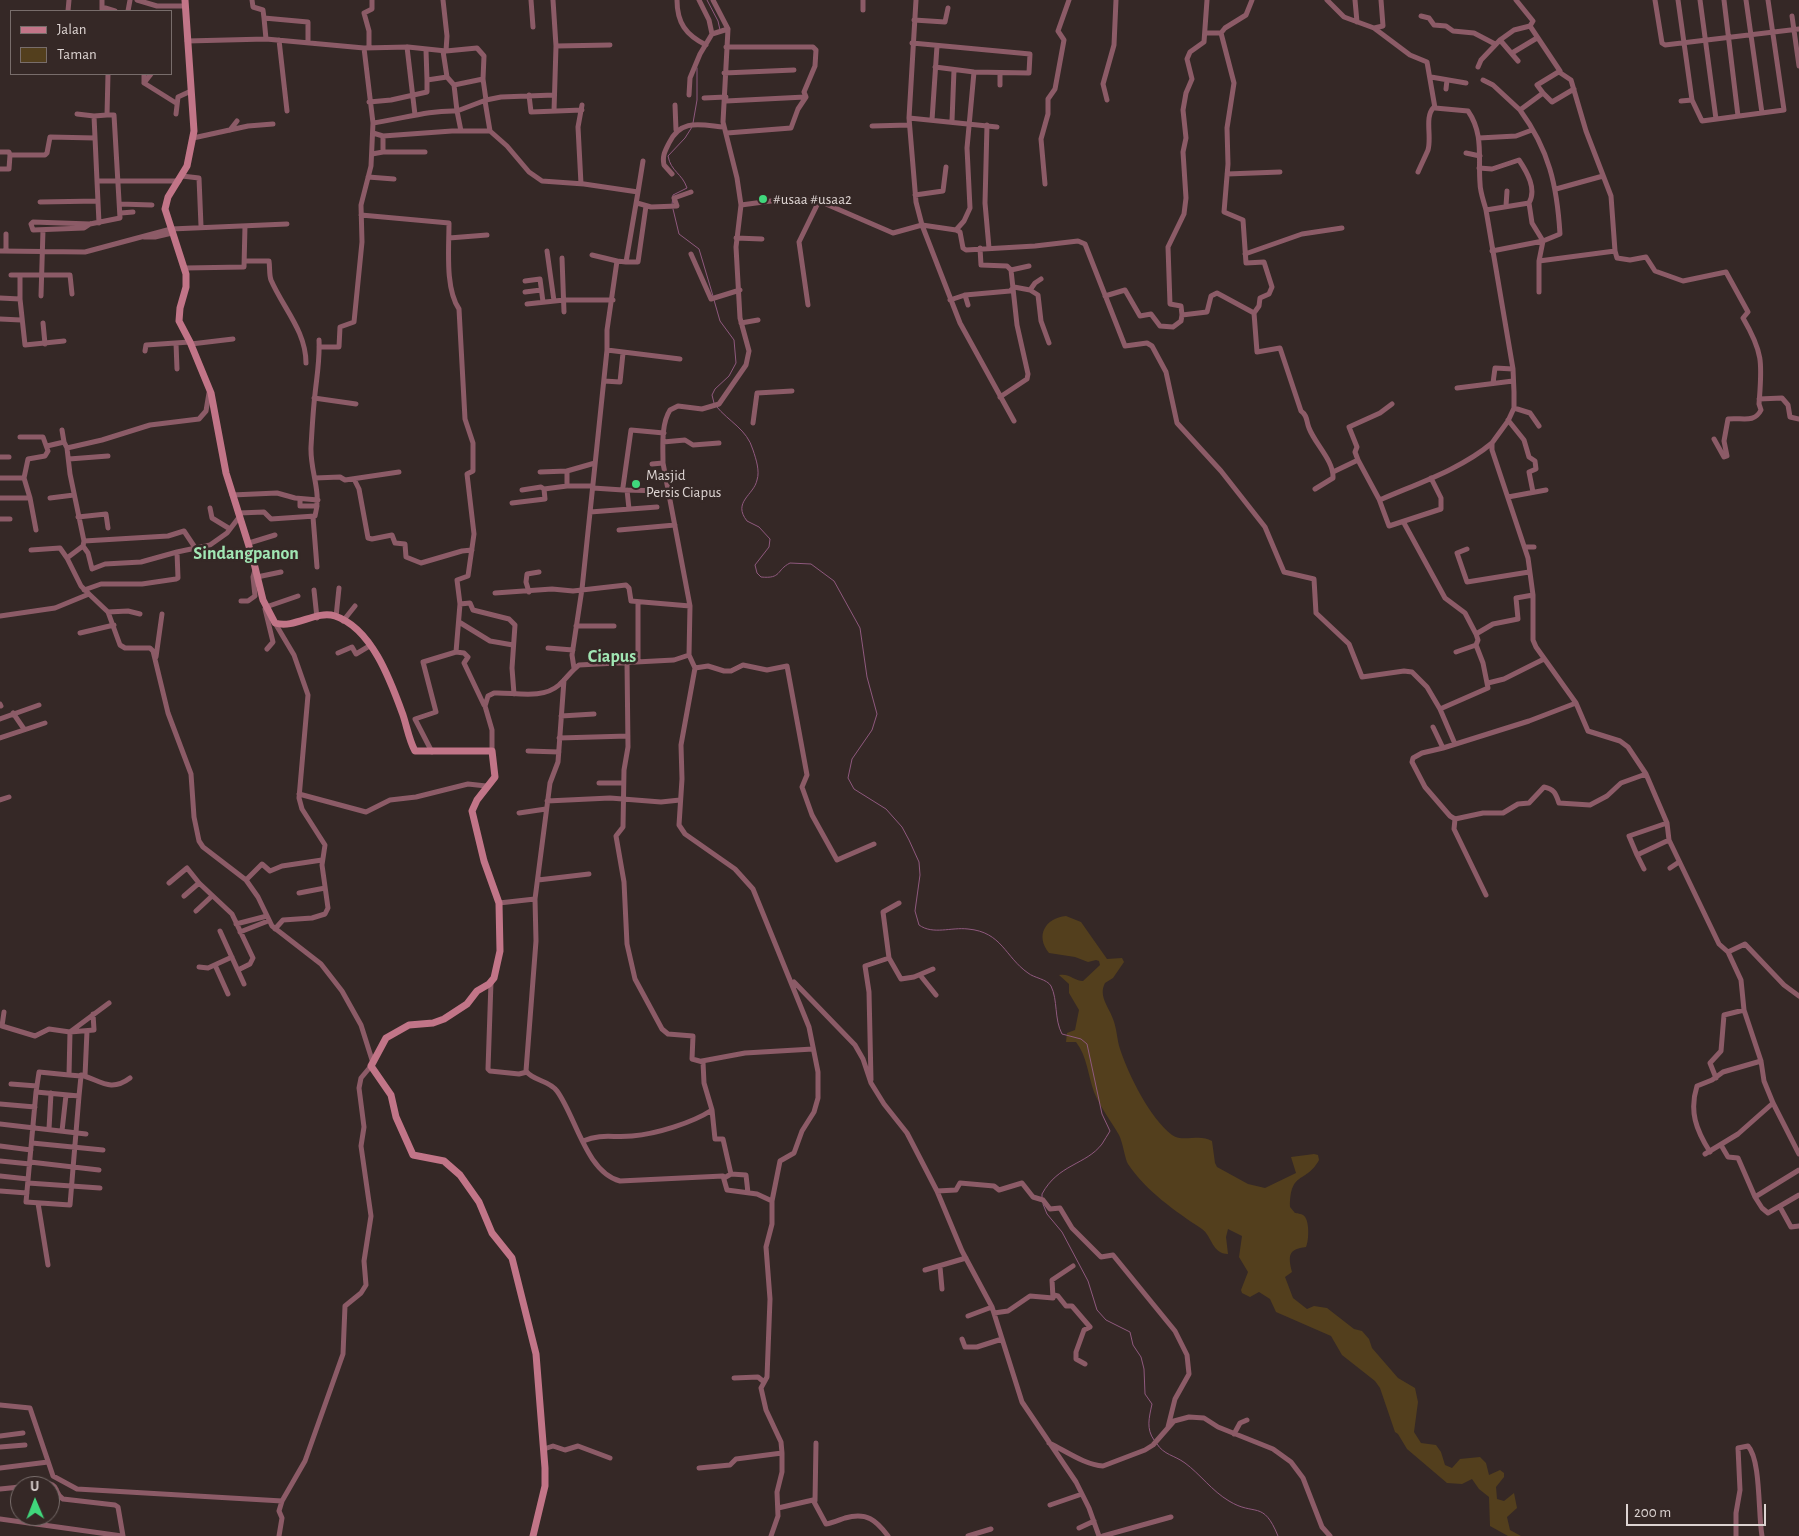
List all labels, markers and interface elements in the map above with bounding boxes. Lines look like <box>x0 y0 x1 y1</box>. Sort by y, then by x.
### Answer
legend <box>10 10 172 75</box>
text: Jalan <box>57 22 87 37</box>
text: Taman <box>57 47 97 62</box>
place label: #usaa #usaa2 <box>773 190 852 208</box>
marker: #usaa #usaa2 <box>757 193 769 205</box>
place label: Masjid Persis Ciapus <box>646 466 721 501</box>
marker: Masjid Persis Ciapus <box>630 478 642 490</box>
district label: Sindangpanon <box>193 543 299 565</box>
district label: Ciapus <box>588 646 636 668</box>
north arrow <box>10 1476 60 1526</box>
text: U <box>30 1480 39 1494</box>
scale bar <box>1629 1494 1769 1526</box>
text: 200 m <box>1634 1505 1671 1520</box>

